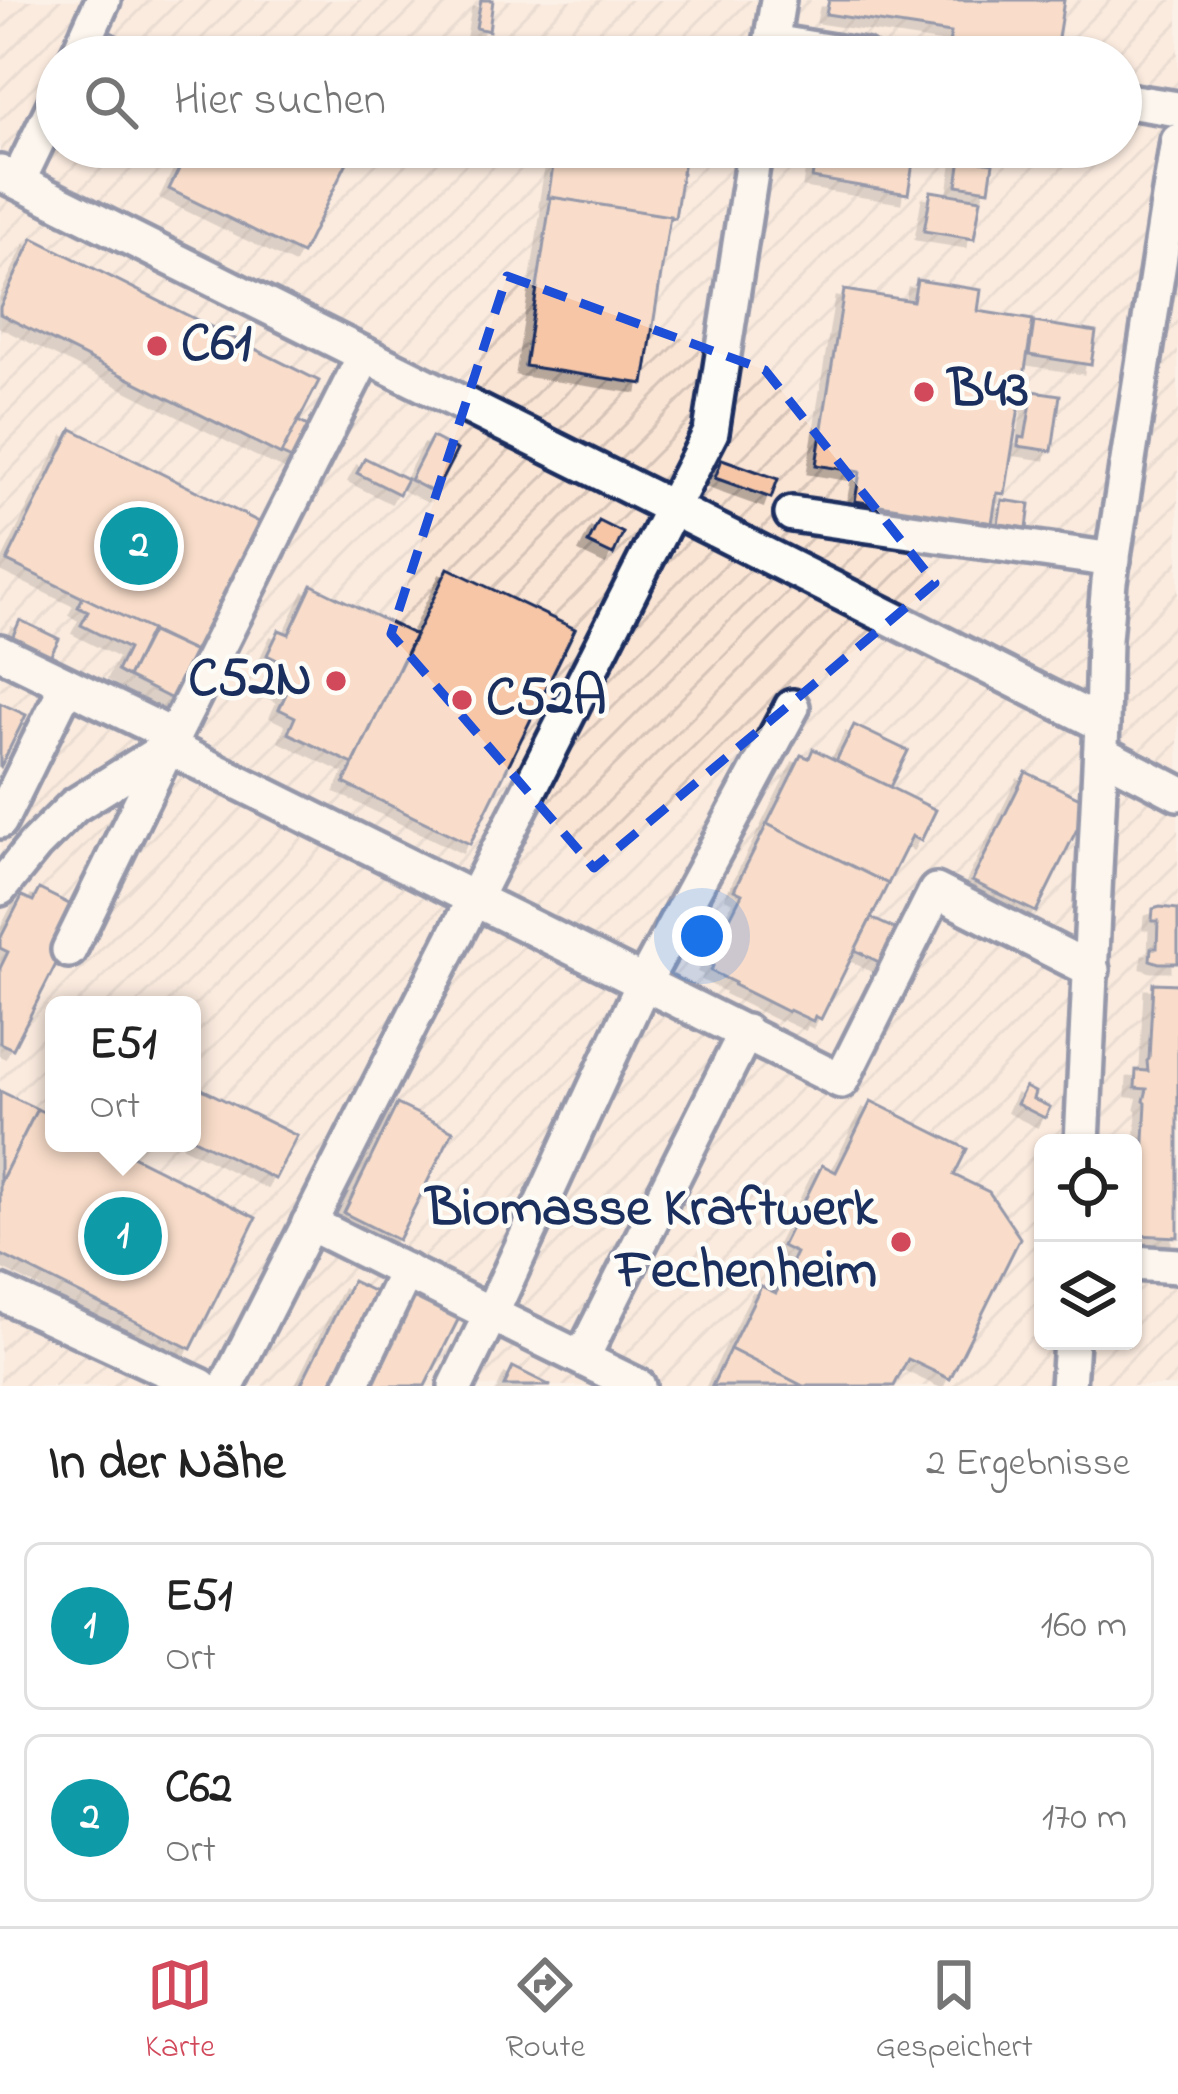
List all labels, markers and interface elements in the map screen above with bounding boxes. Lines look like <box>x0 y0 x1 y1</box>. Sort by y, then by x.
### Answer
search box <box>36 36 1142 168</box>
icon: search <box>78 69 144 135</box>
text: Hier suchen <box>174 69 386 135</box>
place label: C61 <box>181 307 252 385</box>
marker: C61 <box>144 333 170 359</box>
place label: B43 <box>946 353 1029 431</box>
marker: B43 <box>911 379 937 405</box>
pin: 2 <box>100 501 178 591</box>
place label: C52N <box>188 642 312 720</box>
place label: C52A <box>486 661 607 739</box>
marker: C52N <box>323 668 349 694</box>
marker: C52A <box>449 687 475 713</box>
your location <box>672 906 732 966</box>
popup <box>45 996 201 1152</box>
text: E51 <box>89 1013 157 1079</box>
text: Ort <box>89 1079 140 1136</box>
map controls <box>1034 1134 1142 1350</box>
button: locate <box>1034 1134 1142 1242</box>
place label: Biomasse Kraftwerk Fechenheim <box>424 1172 878 1312</box>
pin: 1 <box>84 1191 162 1281</box>
marker: Biomasse Kraftwerk Fechenheim <box>888 1229 914 1255</box>
button: layers <box>1034 1242 1142 1350</box>
text: In der Nähe <box>48 1427 285 1502</box>
text: 2 Ergebnisse <box>926 1436 1130 1493</box>
text: E51 <box>165 1565 232 1631</box>
text: 1 <box>84 1598 96 1655</box>
text: 160 m <box>1041 1598 1127 1655</box>
text: Ort <box>165 1631 216 1688</box>
text: C62 <box>165 1757 232 1823</box>
text: 2 <box>80 1790 100 1847</box>
text: 170 m <box>1042 1790 1127 1847</box>
text: Ort <box>165 1823 216 1880</box>
tab: Karte <box>145 1952 215 2072</box>
tab: Route <box>505 1952 585 2072</box>
tab: Gespeichert <box>876 1952 1033 2072</box>

